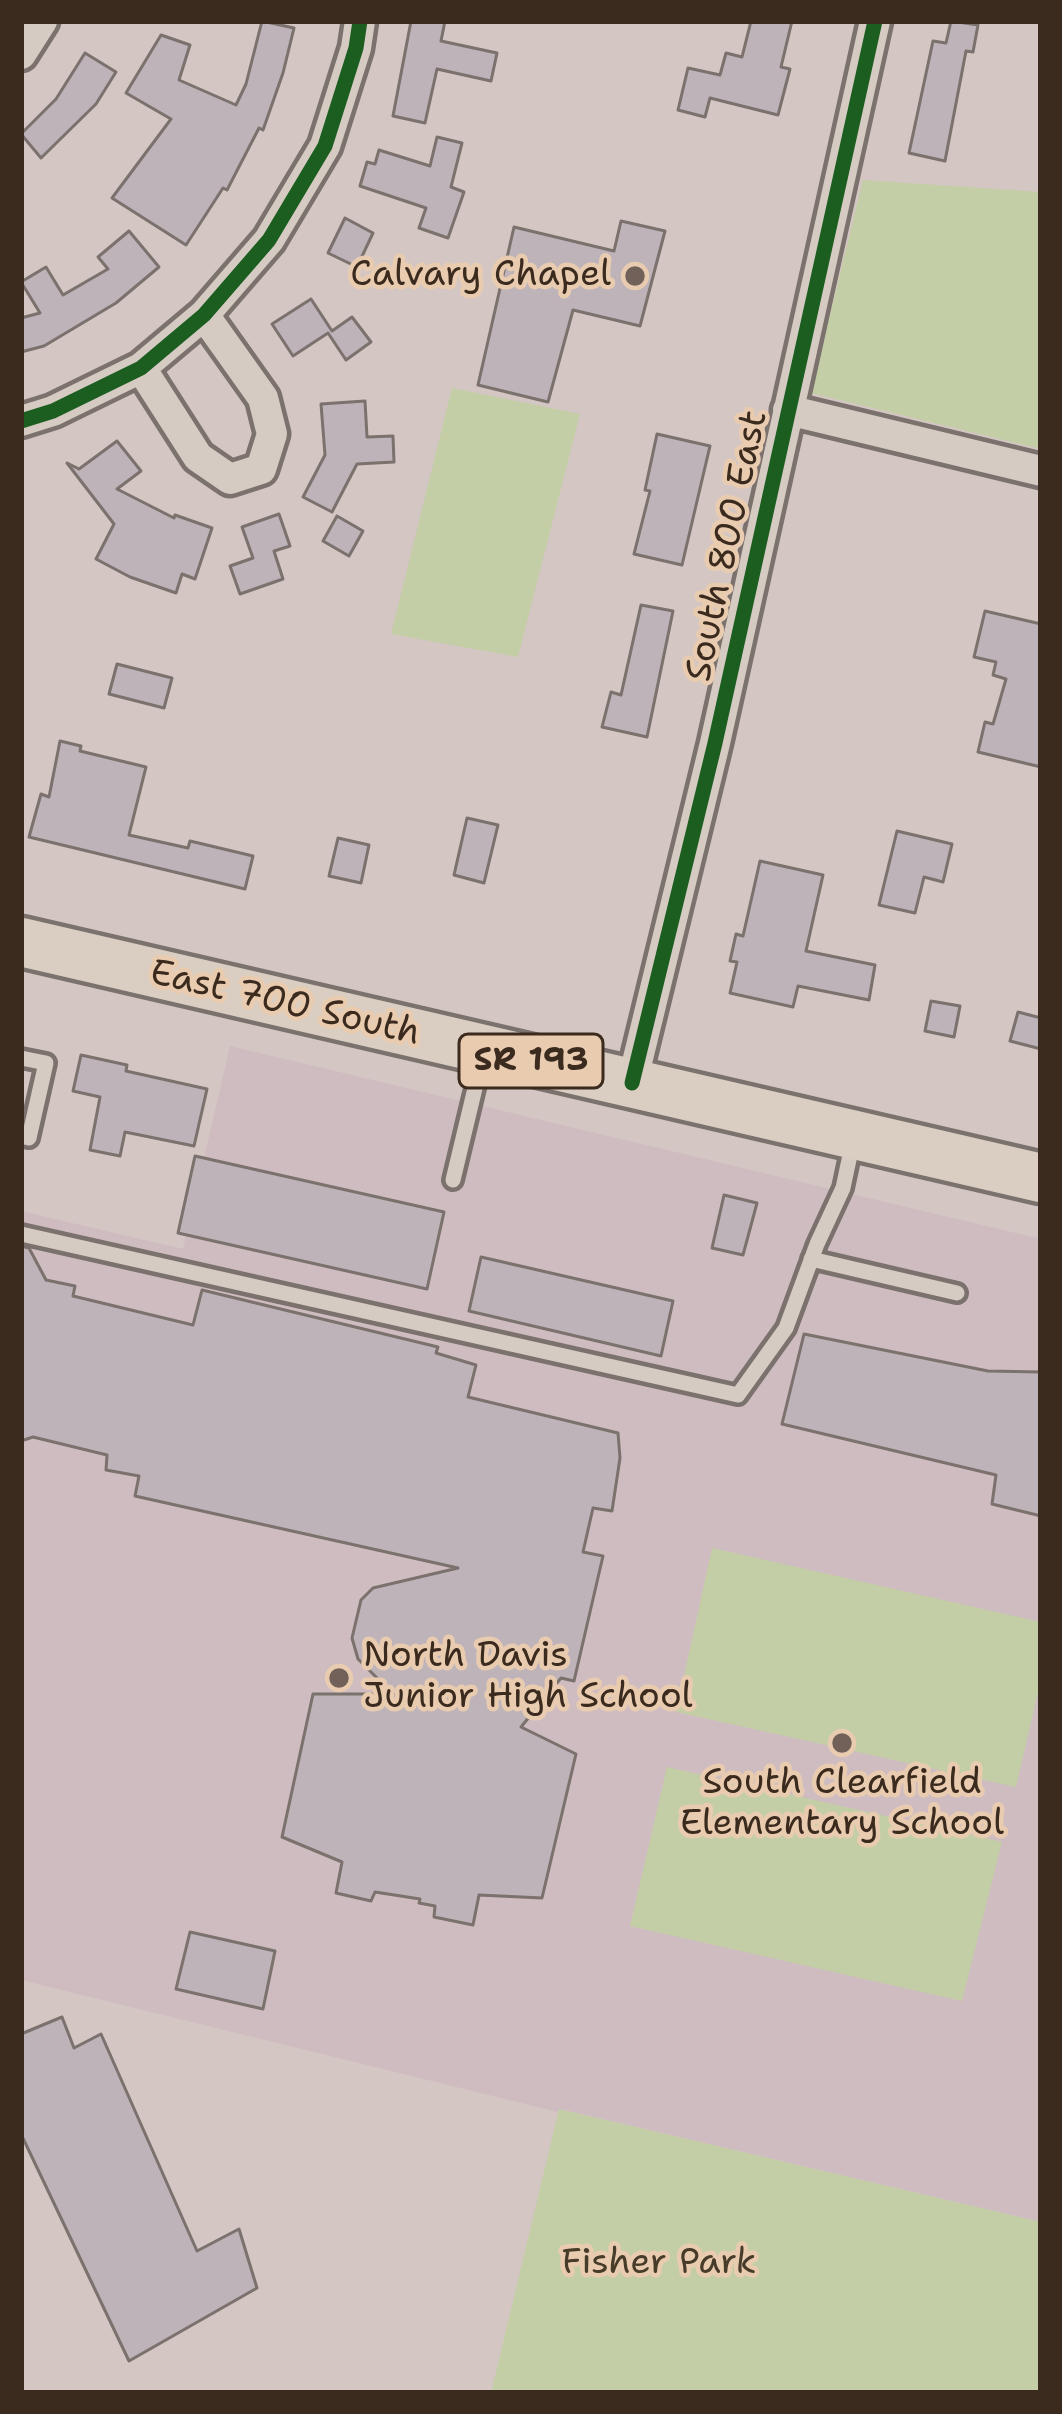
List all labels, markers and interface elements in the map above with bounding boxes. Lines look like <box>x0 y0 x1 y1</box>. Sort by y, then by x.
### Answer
place label: Calvary Chapel <box>350 254 611 298</box>
marker: Calvary Chapel <box>622 263 648 289</box>
street label: South 800 East <box>678 407 778 685</box>
street label: East 700 South <box>146 952 424 1056</box>
road number: SR 193 <box>459 1034 603 1088</box>
place label: North Davis Junior High School <box>363 1635 693 1720</box>
marker: North Davis Junior High School <box>326 1665 352 1691</box>
marker: South Clearfield Elementary School <box>829 1730 855 1756</box>
place label: South Clearfield Elementary School <box>680 1762 1004 1847</box>
park label: Fisher Park <box>562 2242 756 2286</box>

